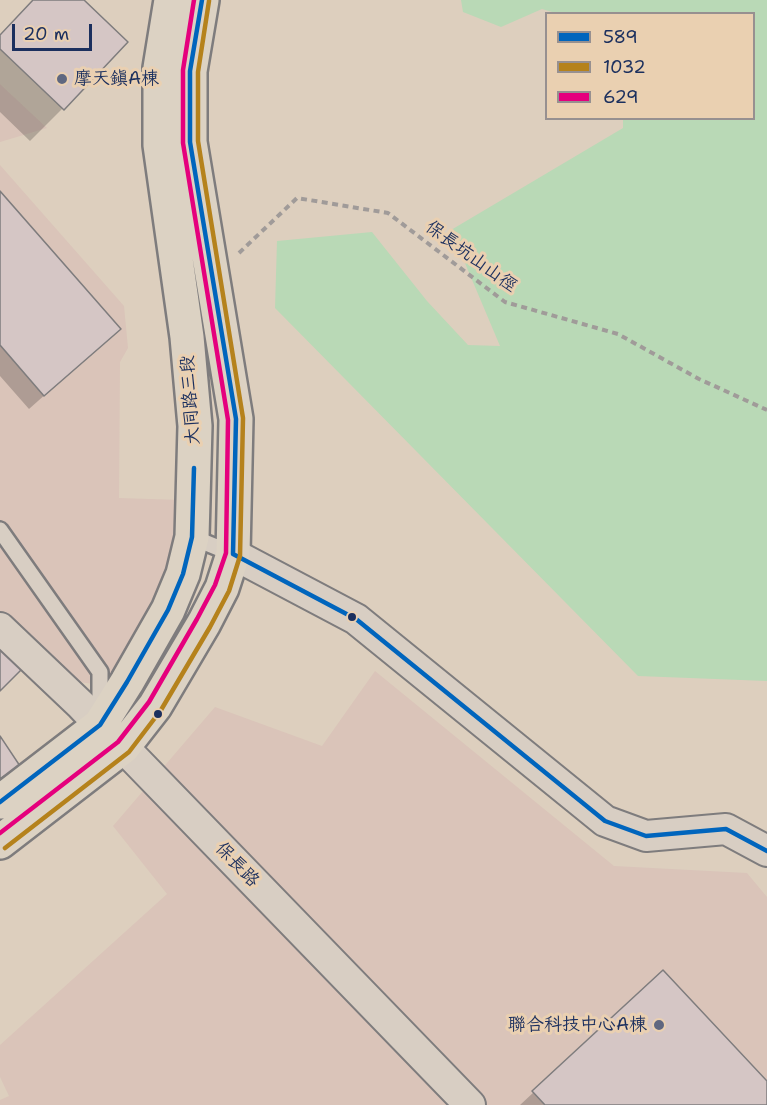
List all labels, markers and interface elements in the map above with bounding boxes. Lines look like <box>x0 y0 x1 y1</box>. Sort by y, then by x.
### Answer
scale bar <box>15 12 94 50</box>
legend <box>545 12 755 120</box>
text: 20 m <box>23 22 69 46</box>
text: 589 <box>603 25 638 49</box>
text: 1032 <box>603 55 646 79</box>
place label: 摩天鎮A棟 <box>74 68 159 90</box>
marker: 摩天鎮A棟 <box>55 72 69 86</box>
text: 629 <box>603 85 639 109</box>
street label: 保長坑山山徑 <box>421 217 521 297</box>
street label: 大同路三段 <box>177 354 205 446</box>
unlabelled marker <box>346 611 358 623</box>
unlabelled marker <box>152 708 164 720</box>
street label: 保長路 <box>210 838 264 892</box>
place label: 聯合科技中心A棟 <box>508 1014 647 1036</box>
marker: 聯合科技中心A棟 <box>652 1018 666 1032</box>

